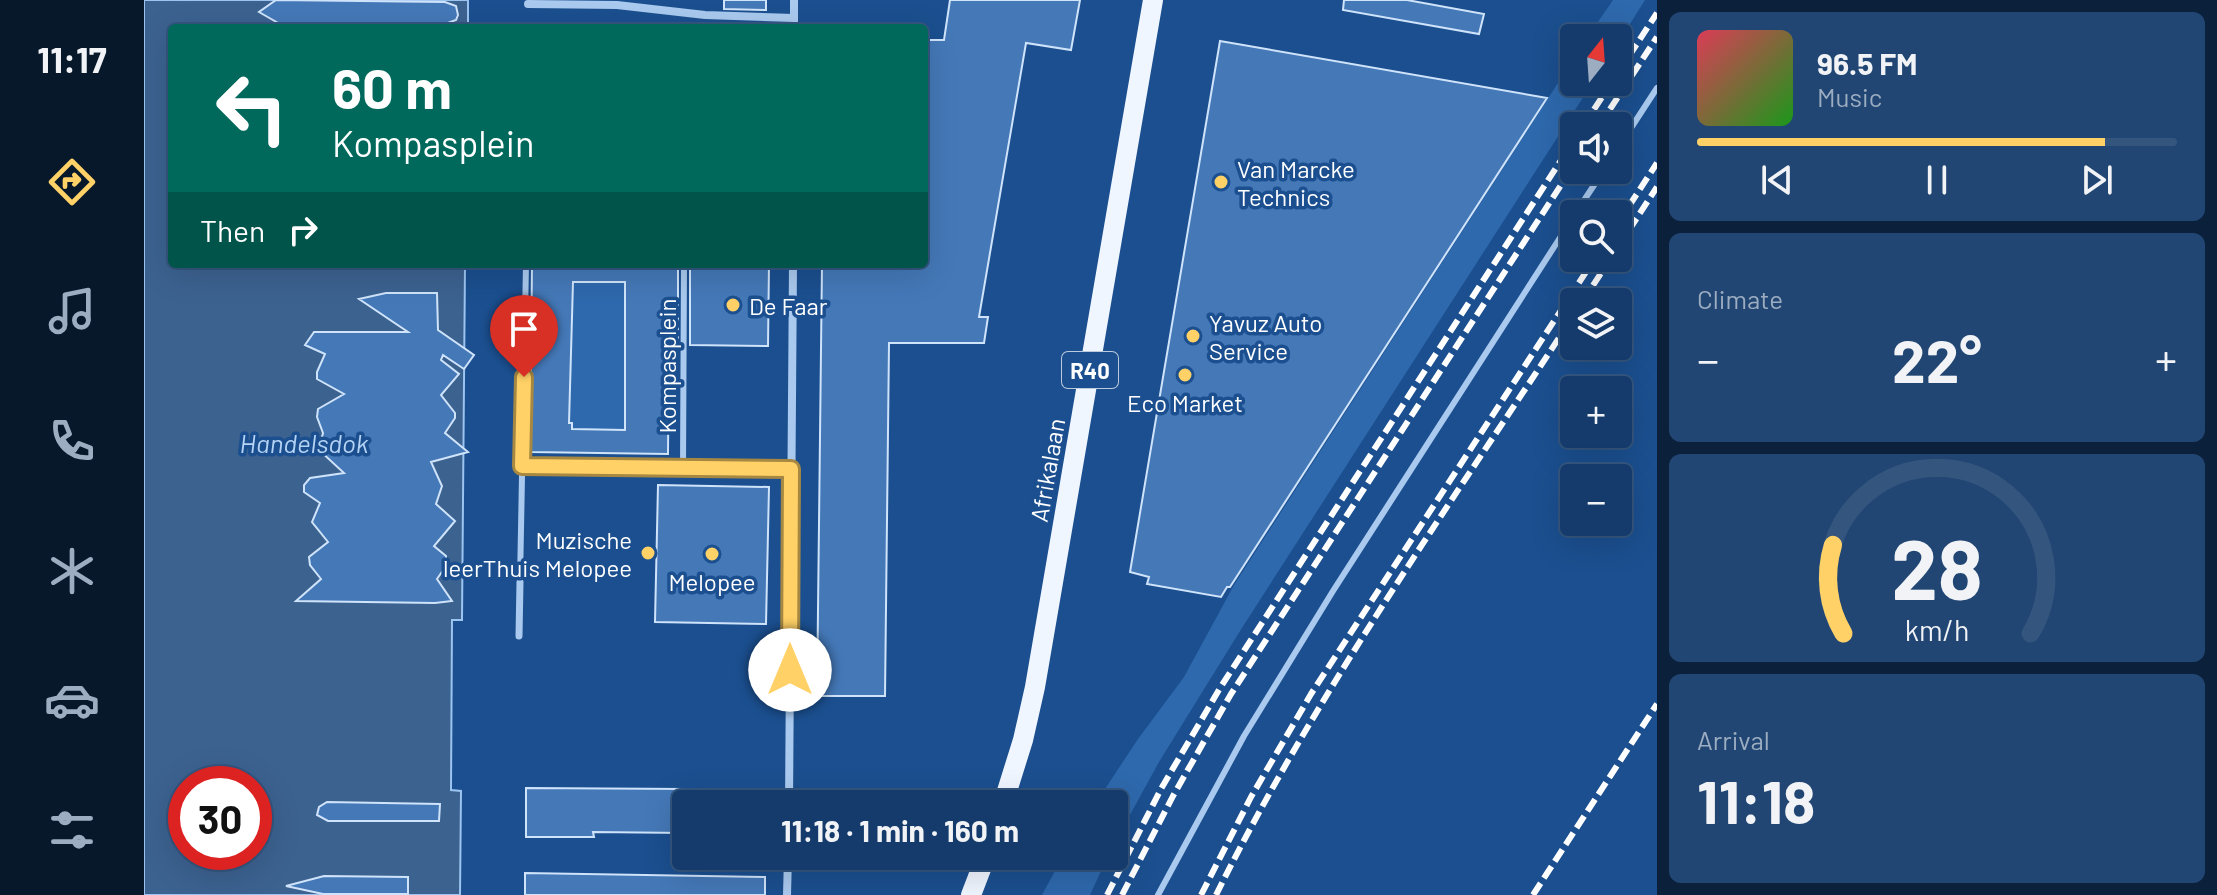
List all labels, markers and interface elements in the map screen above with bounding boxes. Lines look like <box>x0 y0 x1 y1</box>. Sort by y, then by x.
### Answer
north arrow <box>1560 24 1632 96</box>
map controls <box>1560 24 1632 536</box>
text: 11:17 <box>37 37 107 80</box>
text: 96.5 FM <box>1817 45 1918 81</box>
text: 60 m <box>332 53 452 120</box>
icon: left <box>200 56 304 160</box>
text: Music <box>1817 81 1882 112</box>
button: sound <box>1560 112 1632 184</box>
text: Kompasplein <box>332 121 534 164</box>
icon: directions <box>44 154 100 210</box>
place label: Van Marcke Technics <box>1237 154 1355 211</box>
icon: previous <box>1755 158 1799 202</box>
icon: pause <box>1915 158 1959 202</box>
icon: next <box>2075 158 2119 202</box>
marker: Van Marcke Technics <box>1212 173 1230 191</box>
button: search <box>1560 200 1632 272</box>
icon: right <box>281 208 325 252</box>
text: Then <box>200 212 265 248</box>
icon: music <box>44 283 100 339</box>
text: Climate <box>1697 283 1783 314</box>
button: layers <box>1560 288 1632 360</box>
place label: De Faar <box>749 291 828 320</box>
pin <box>490 295 558 377</box>
marker: De Faar <box>724 296 742 314</box>
street label: Kompasplein <box>652 299 681 433</box>
icon: arrive <box>502 307 546 351</box>
place label: Yavuz Auto Service <box>1209 308 1322 365</box>
text: 22° <box>1892 323 1982 395</box>
marker: Yavuz Auto Service <box>1184 327 1202 345</box>
text: − <box>1697 332 1719 385</box>
text: + <box>2155 332 2177 385</box>
road number: R40 <box>1062 352 1118 388</box>
marker: Eco Market <box>1176 366 1194 384</box>
button: + <box>1560 376 1632 448</box>
place label: Eco Market <box>1127 388 1243 417</box>
icon: phone <box>44 413 100 469</box>
street label: Afrikalaan <box>1024 416 1070 524</box>
water label: Handelsdok <box>240 427 369 458</box>
button: − <box>1560 464 1632 536</box>
text: 28 <box>1891 516 1983 616</box>
place label: Muzische leerThuis Melopee <box>443 525 632 582</box>
icon: climate <box>44 543 100 599</box>
marker: Muzische leerThuis Melopee <box>639 544 657 562</box>
marker: Melopee <box>703 545 721 563</box>
place label: Melopee <box>668 567 756 596</box>
text: km/h <box>1905 612 1969 647</box>
position arrow <box>748 628 832 712</box>
icon: car <box>44 672 100 728</box>
text: Arrival <box>1697 724 1770 755</box>
text: 11:18 <box>1697 764 1815 836</box>
speed limit sign: 30 <box>168 766 272 870</box>
icon: filters <box>44 802 100 858</box>
text: 11:18 · 1 min · 160 m <box>781 812 1019 848</box>

